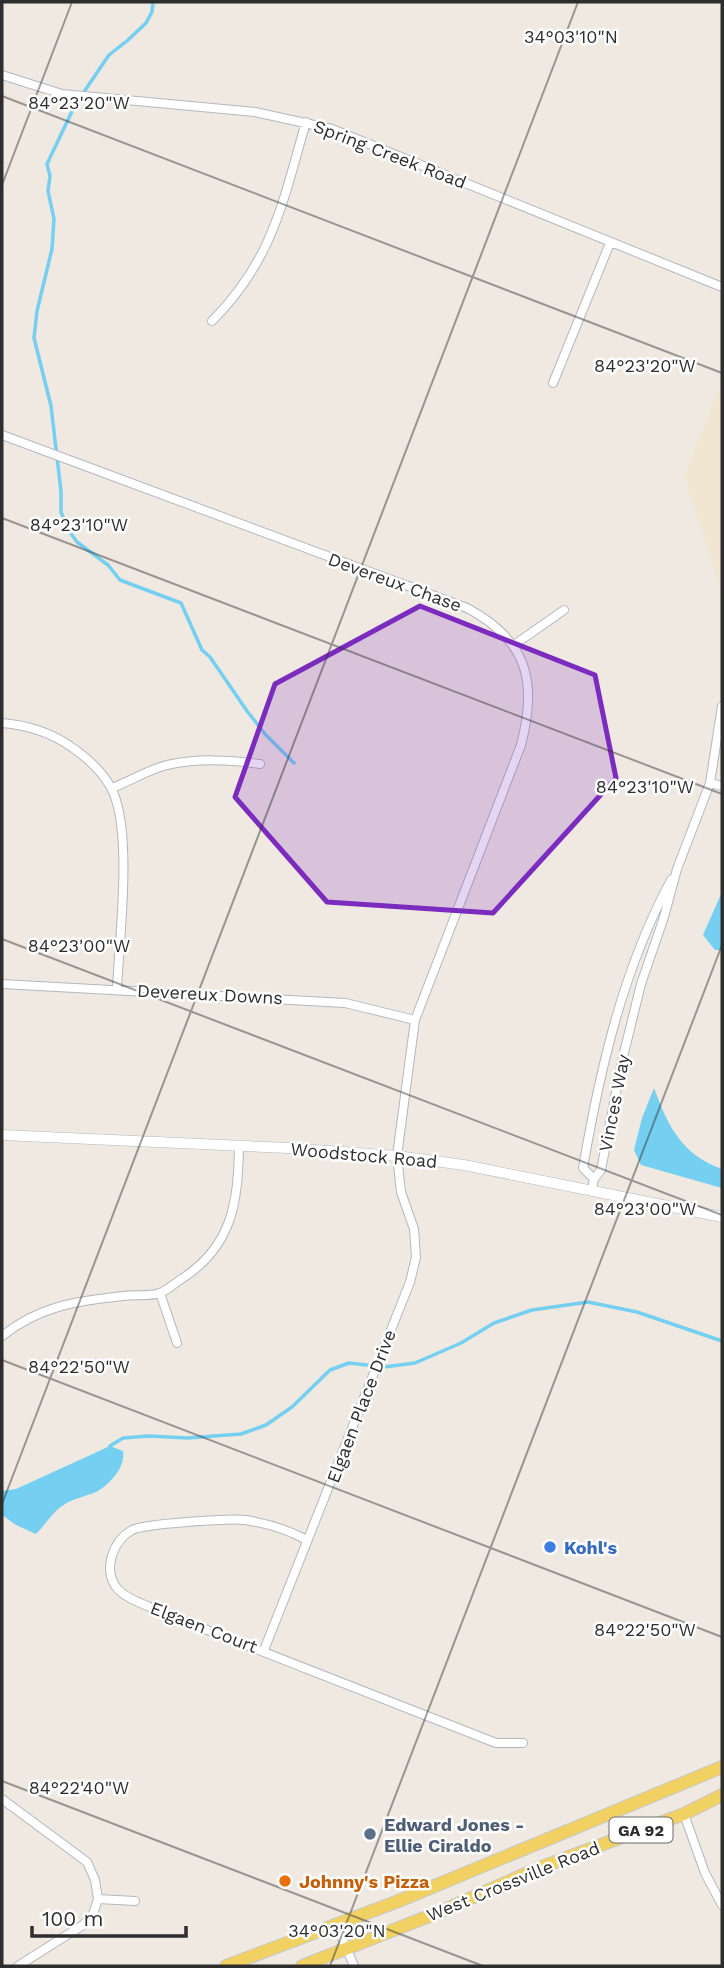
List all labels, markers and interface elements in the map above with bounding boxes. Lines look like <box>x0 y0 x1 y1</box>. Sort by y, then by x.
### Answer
text: 34°03'10"N <box>524 26 618 47</box>
text: 84°23'20"W <box>28 92 130 113</box>
street label: Spring Creek Road <box>311 115 469 193</box>
text: 84°23'20"W <box>594 355 696 376</box>
text: 84°23'10"W <box>30 514 128 535</box>
street label: Devereux Chase <box>325 548 465 616</box>
text: 84°23'10"W <box>596 776 694 797</box>
text: 84°23'00"W <box>28 935 130 956</box>
street label: Devereux Downs <box>137 980 283 1008</box>
street label: Vinces Way <box>594 1052 634 1153</box>
street label: Woodstock Road <box>290 1138 438 1172</box>
text: 84°23'00"W <box>594 1198 696 1219</box>
street label: Elgaen Place Drive <box>322 1326 400 1486</box>
text: 84°22'50"W <box>28 1356 130 1377</box>
place label: Kohl's <box>564 1537 617 1558</box>
marker: Kohl's <box>542 1539 558 1555</box>
street label: Elgaen Court <box>147 1597 261 1657</box>
text: 84°22'50"W <box>594 1619 696 1640</box>
text: 84°22'40"W <box>29 1777 129 1798</box>
place label: Edward Jones - Ellie Ciraldo <box>384 1814 524 1856</box>
road number: GA 92 <box>610 1818 672 1842</box>
marker: Edward Jones - Ellie Ciraldo <box>362 1826 378 1842</box>
street label: West Crossville Road <box>423 1837 603 1925</box>
place label: Johnny's Pizza <box>299 1871 430 1892</box>
marker: Johnny's Pizza <box>277 1873 293 1889</box>
scale bar <box>32 1895 186 1939</box>
text: 100 m <box>42 1906 104 1931</box>
text: 34°03'20"N <box>288 1920 386 1941</box>

